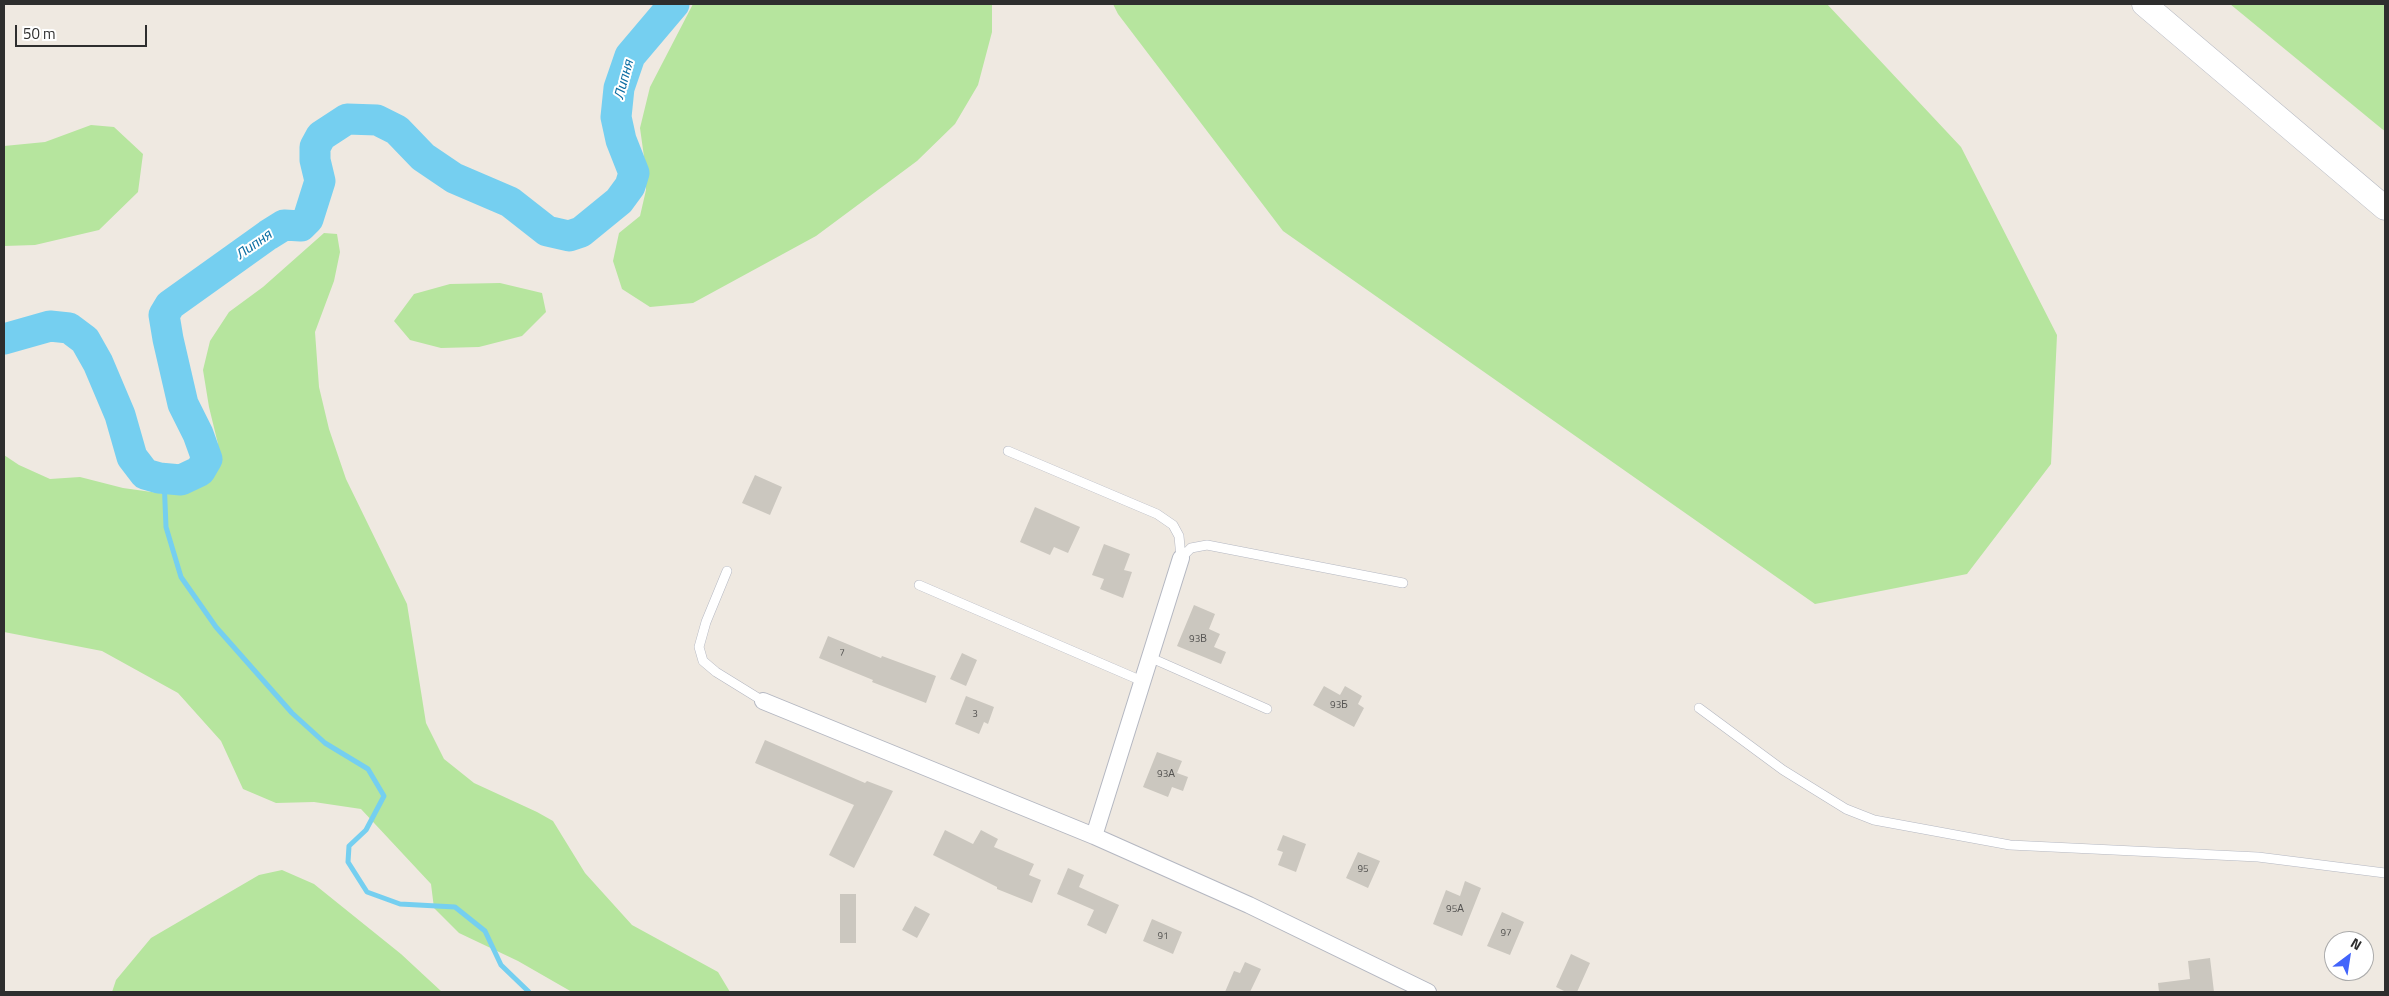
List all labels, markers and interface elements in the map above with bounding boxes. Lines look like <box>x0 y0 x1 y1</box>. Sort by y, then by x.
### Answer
scale bar <box>18 15 150 47</box>
text: 50 m <box>23 22 56 45</box>
water label: Липня <box>612 57 638 101</box>
water label: Липня <box>234 227 276 263</box>
house number: 93В <box>1189 634 1207 646</box>
house number: 7 <box>839 648 845 660</box>
house number: 93Б <box>1330 700 1348 712</box>
house number: 3 <box>972 709 978 721</box>
house number: 93А <box>1157 769 1175 781</box>
house number: 95 <box>1357 864 1369 876</box>
house number: 95А <box>1446 904 1464 916</box>
house number: 97 <box>1500 928 1512 940</box>
house number: 91 <box>1157 931 1169 943</box>
north arrow <box>2324 931 2374 981</box>
text: N <box>2347 932 2366 955</box>

